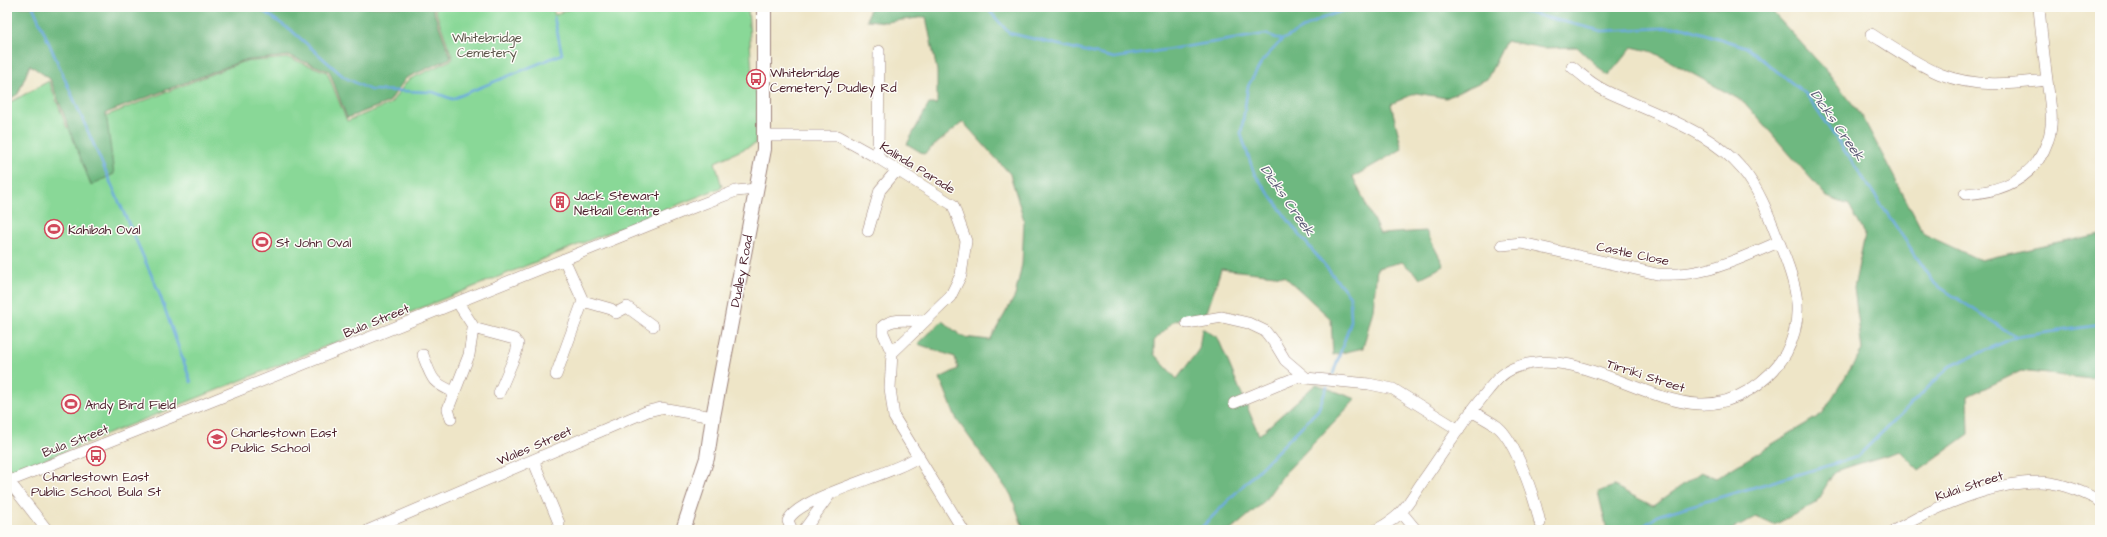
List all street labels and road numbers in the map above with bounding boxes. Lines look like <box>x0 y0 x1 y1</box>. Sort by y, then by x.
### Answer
street label: Kalinda Parade <box>876 137 959 198</box>
street label: Dudley Road <box>726 233 758 309</box>
street label: Castle Close <box>1595 237 1671 270</box>
street label: Bula Street <box>341 299 413 342</box>
street label: Tirriki Street <box>1604 355 1688 397</box>
street label: Bula Street <box>40 420 112 462</box>
street label: Wales Street <box>494 422 575 470</box>
street label: Kulai Street <box>1933 466 2006 505</box>

